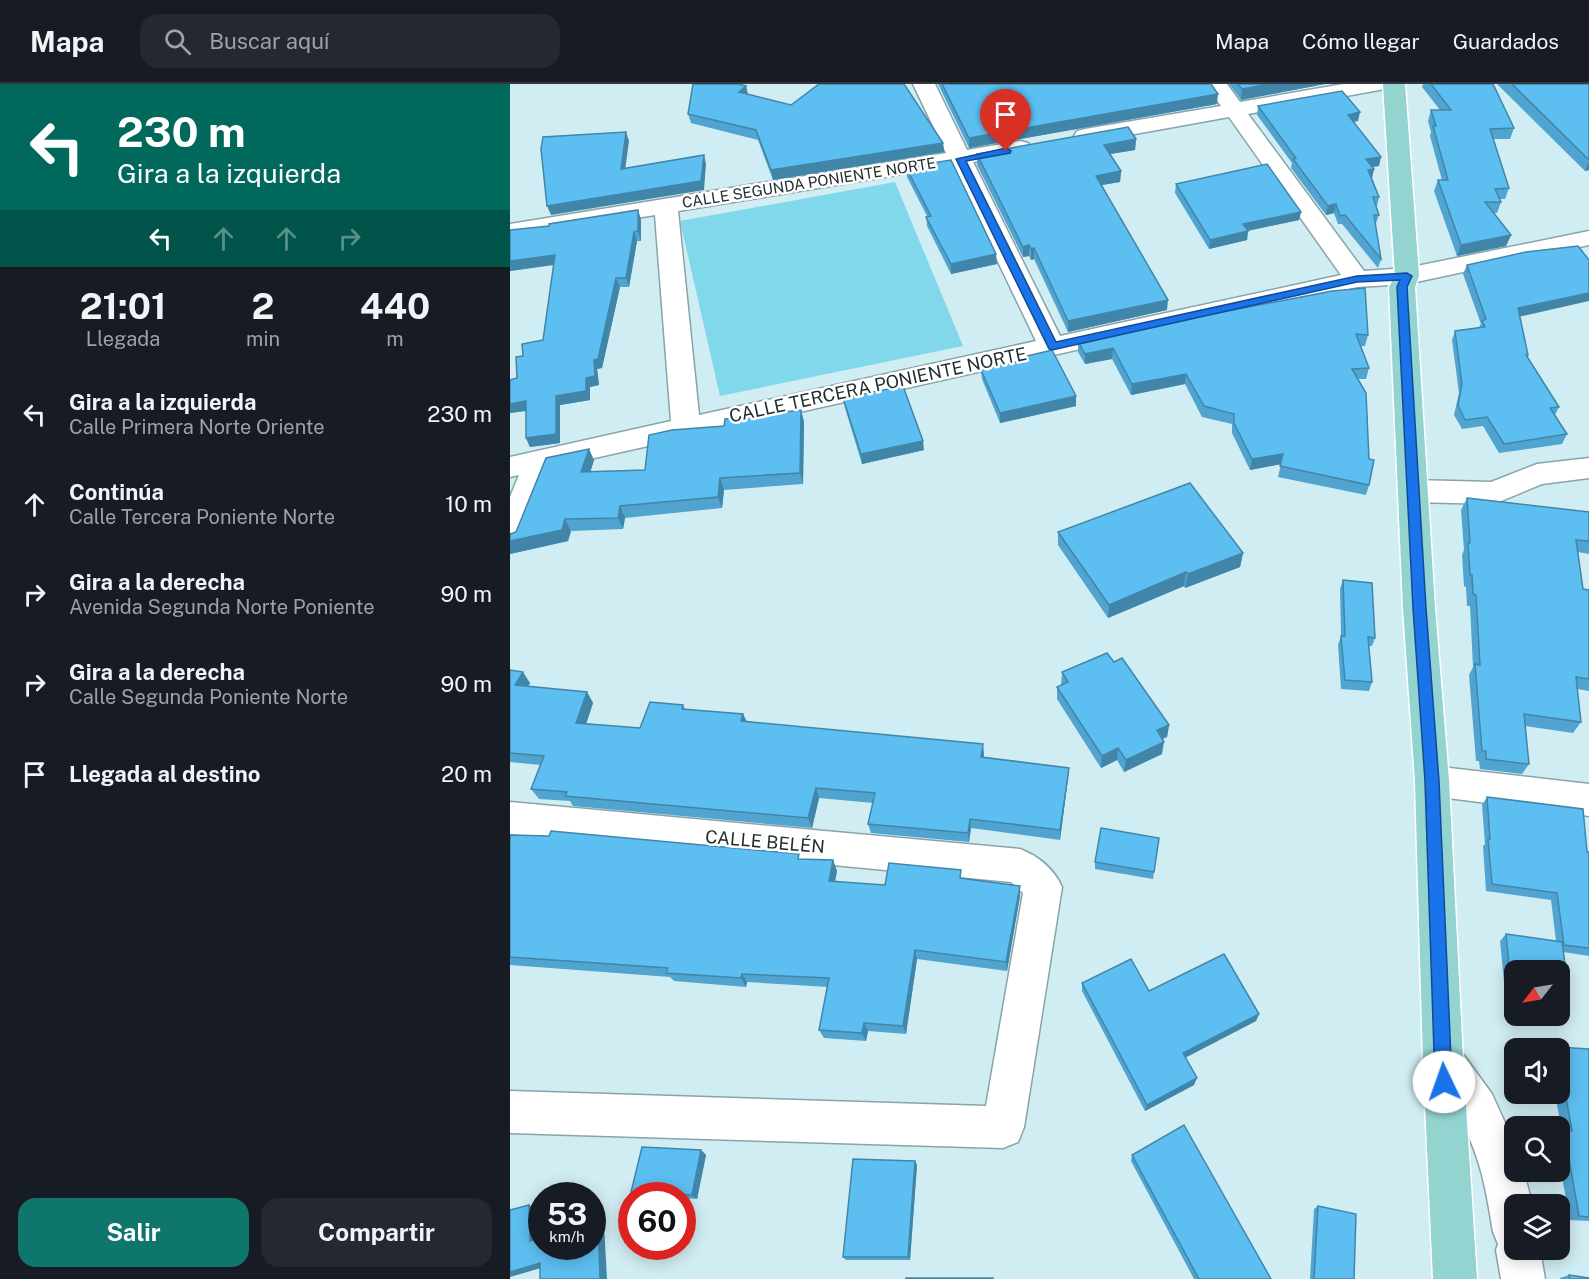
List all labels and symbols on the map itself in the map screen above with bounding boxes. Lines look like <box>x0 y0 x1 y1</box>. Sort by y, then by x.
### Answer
pin <box>980 89 1031 151</box>
street label: CALLE SEGUNDA PONIENTE NORTE <box>681 154 937 211</box>
street label: CALLE TERCERA PONIENTE NORTE <box>727 343 1028 426</box>
street label: CALLE BELÉN <box>704 825 826 857</box>
north arrow <box>1504 960 1570 1026</box>
position arrow <box>1412 1050 1476 1114</box>
speed limit sign: 60 <box>618 1182 696 1260</box>

